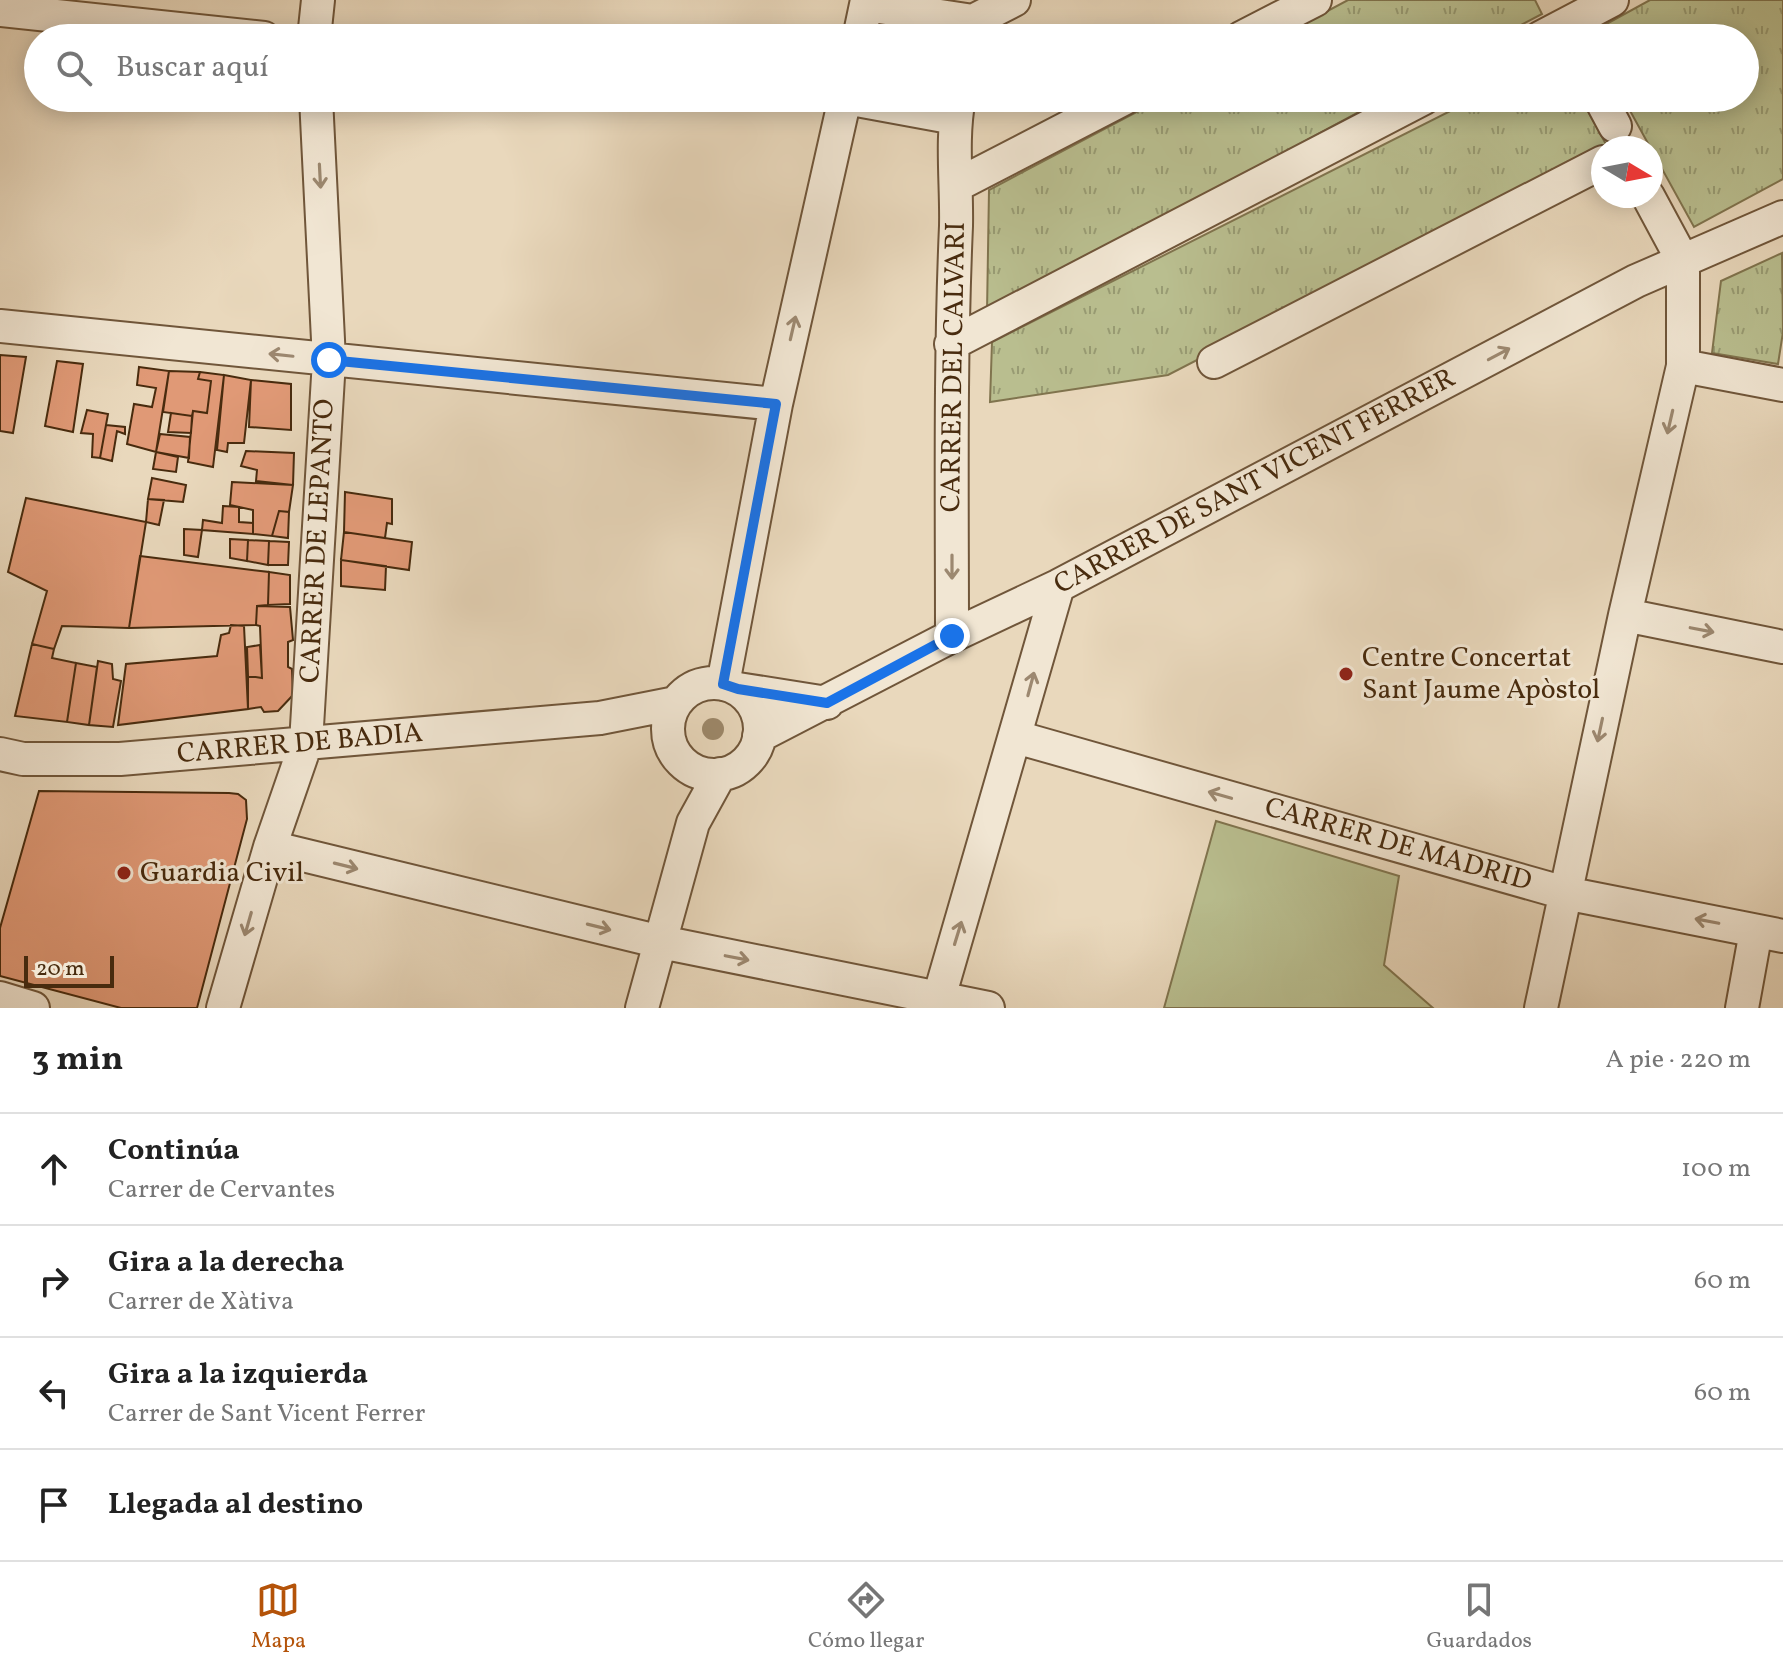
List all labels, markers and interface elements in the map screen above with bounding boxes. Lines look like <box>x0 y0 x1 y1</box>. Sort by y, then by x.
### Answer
search box <box>24 24 1759 112</box>
icon: search <box>52 46 96 90</box>
text: Buscar aquí <box>116 47 269 89</box>
north arrow <box>1591 136 1663 208</box>
one-way arrow <box>312 162 327 189</box>
street label: CARRER DEL CALVARI <box>932 221 976 513</box>
one-way arrow <box>786 315 801 341</box>
route start <box>311 342 347 378</box>
one-way arrow <box>1486 346 1510 361</box>
one-way arrow <box>268 348 294 363</box>
street label: CARRER DE SANT VICENT FERRER <box>1047 359 1463 605</box>
street label: CARRER DE LEPANTO <box>291 398 345 684</box>
one-way arrow <box>1662 408 1677 434</box>
one-way arrow <box>944 553 960 580</box>
route end <box>934 618 970 654</box>
one-way arrow <box>1688 623 1714 638</box>
place label: Centre Concertat Sant Jaume Apòstol <box>1362 639 1600 710</box>
marker: Centre Concertat Sant Jaume Apòstol <box>1337 665 1355 683</box>
one-way arrow <box>1024 671 1039 697</box>
street label: CARRER DE BADIA <box>175 714 425 774</box>
one-way arrow <box>1592 717 1607 742</box>
one-way arrow <box>1208 787 1234 802</box>
street label: CARRER DE MADRID <box>1260 788 1536 902</box>
place label: Guardia Civil <box>140 854 304 893</box>
one-way arrow <box>333 859 358 874</box>
marker: Guardia Civil <box>115 864 133 882</box>
one-way arrow <box>240 911 255 937</box>
one-way arrow <box>1694 913 1720 928</box>
one-way arrow <box>585 920 611 935</box>
one-way arrow <box>951 921 966 947</box>
one-way arrow <box>724 951 750 966</box>
scale bar <box>24 952 114 988</box>
text: 20 m <box>36 954 85 985</box>
text: 3 min <box>32 1037 123 1084</box>
text: A pie · 220 m <box>1605 1042 1751 1078</box>
text: Continúa <box>108 1130 240 1172</box>
icon: ahead <box>32 1147 76 1191</box>
text: 100 m <box>1681 1151 1751 1187</box>
text: Carrer de Cervantes <box>108 1172 335 1208</box>
text: Gira a la derecha <box>108 1242 344 1284</box>
icon: right <box>32 1259 76 1303</box>
text: 60 m <box>1694 1263 1751 1299</box>
text: Carrer de Xàtiva <box>108 1284 294 1320</box>
text: Gira a la izquierda <box>108 1354 368 1396</box>
icon: left <box>32 1371 76 1415</box>
text: 60 m <box>1694 1375 1751 1411</box>
text: Carrer de Sant Vicent Ferrer <box>108 1396 425 1432</box>
icon: arrive <box>32 1483 76 1527</box>
text: Llegada al destino <box>108 1484 363 1526</box>
tab: Mapa <box>251 1578 306 1657</box>
tab: Cómo llegar <box>808 1578 925 1657</box>
tab: Guardados <box>1426 1578 1532 1657</box>

